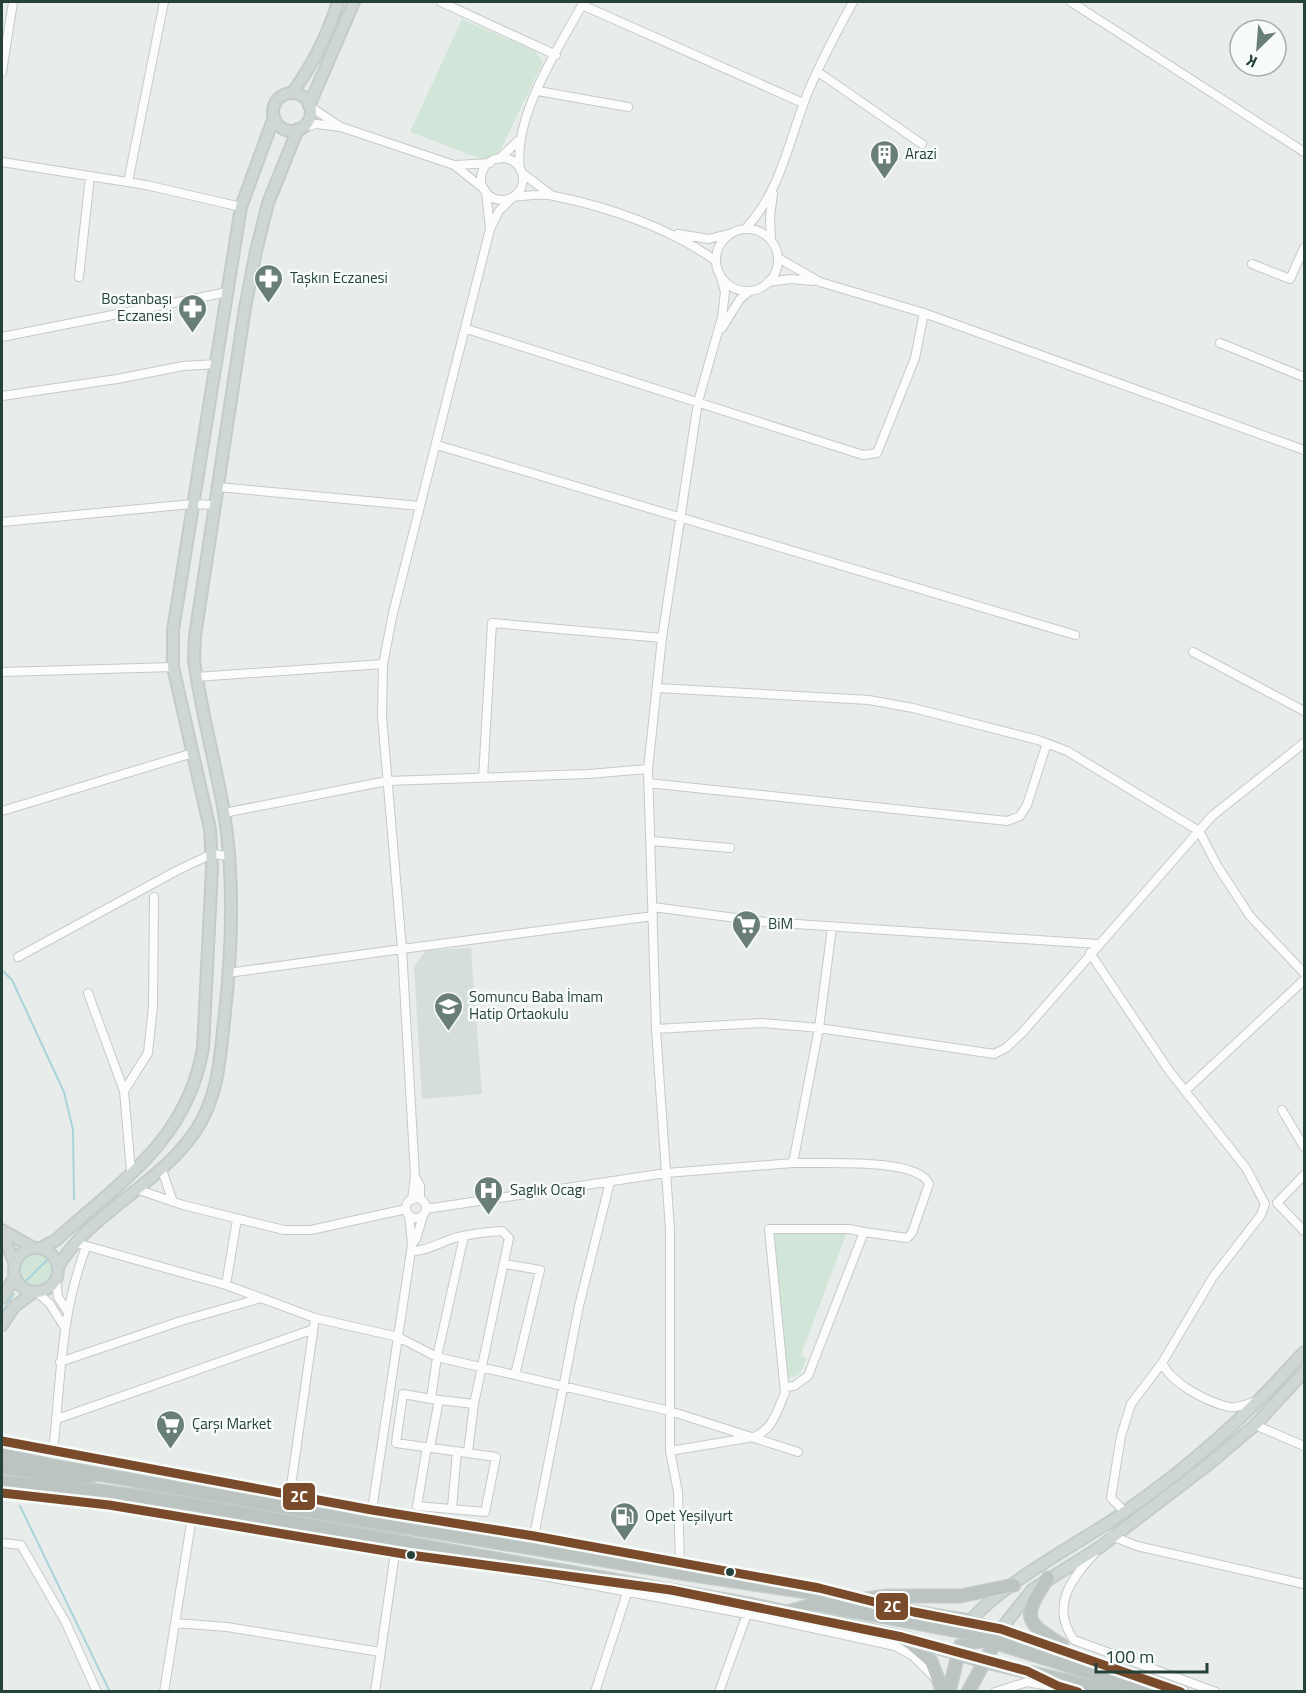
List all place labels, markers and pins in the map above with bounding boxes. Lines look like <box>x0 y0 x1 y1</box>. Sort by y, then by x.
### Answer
building icon: Arazi <box>868 138 900 180</box>
place label: Arazi <box>905 142 937 165</box>
pharmacy icon: Taşkın Eczanesi <box>253 262 285 304</box>
place label: Taşkın Eczanesi <box>290 266 388 289</box>
place label: Bostanbaşı Eczanesi <box>101 287 172 327</box>
pharmacy icon: Bostanbaşı Eczanesi <box>177 292 209 334</box>
supermarket icon: BiM <box>731 908 763 950</box>
place label: BiM <box>768 912 793 935</box>
place label: Somuncu Baba İmam Hatip Ortaokulu <box>469 985 603 1025</box>
school or university icon: Somuncu Baba İmam Hatip Ortaokulu <box>432 990 464 1032</box>
hospital icon: Saglık Ocagı <box>473 1174 505 1216</box>
place label: Saglık Ocagı <box>510 1178 586 1201</box>
supermarket icon: Çarşı Market <box>155 1408 187 1450</box>
place label: Çarşı Market <box>192 1412 272 1435</box>
fuel station icon: Opet Yeşilyurt <box>608 1500 640 1542</box>
place label: Opet Yeşilyurt <box>645 1504 734 1527</box>
unlabelled marker <box>405 1549 417 1561</box>
unlabelled marker <box>724 1566 736 1578</box>

